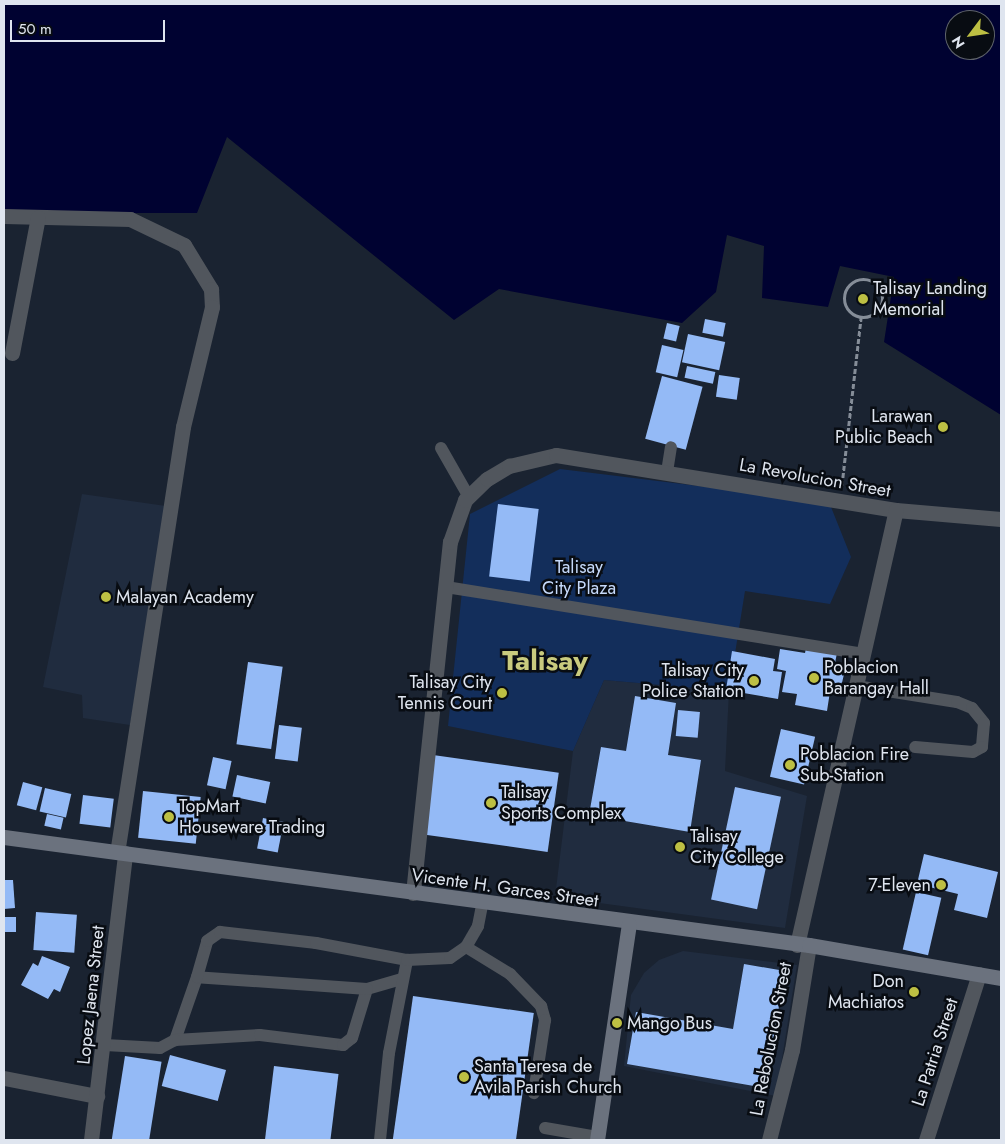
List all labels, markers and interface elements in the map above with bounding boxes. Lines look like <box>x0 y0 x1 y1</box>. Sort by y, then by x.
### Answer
scale bar <box>12 10 168 42</box>
north arrow <box>945 10 995 60</box>
text: 50 m <box>18 18 52 40</box>
text: N <box>947 32 969 52</box>
place label: Talisay Landing Memorial <box>873 278 987 320</box>
marker: Talisay Landing Memorial <box>857 293 869 305</box>
place label: Larawan Public Beach <box>835 406 933 448</box>
marker: Larawan Public Beach <box>937 421 949 433</box>
street label: La Revolucion Street <box>738 454 892 502</box>
park label: Talisay City Plaza <box>542 557 616 600</box>
place label: Malayan Academy <box>116 586 254 608</box>
marker: Malayan Academy <box>100 591 112 603</box>
district label: Talisay <box>502 644 588 678</box>
place label: Poblacion Barangay Hall <box>824 657 929 700</box>
place label: Talisay City Police Station <box>642 660 744 702</box>
place label: Talisay City Tennis Court <box>398 672 492 714</box>
marker: Poblacion Barangay Hall <box>808 672 820 684</box>
marker: Talisay City Police Station <box>748 675 760 687</box>
marker: Talisay City Tennis Court <box>496 687 508 699</box>
place label: Poblacion Fire Sub-Station <box>800 744 909 786</box>
marker: Poblacion Fire Sub-Station <box>784 759 796 771</box>
place label: Talisay Sports Complex <box>501 782 621 824</box>
place label: TopMart Houseware Trading <box>179 796 325 839</box>
marker: Talisay Sports Complex <box>485 797 497 809</box>
marker: TopMart Houseware Trading <box>163 811 175 823</box>
place label: Talisay City College <box>690 826 784 869</box>
marker: Talisay City College <box>674 841 686 853</box>
street label: Vicente H. Garces Street <box>410 864 600 912</box>
place label: 7-Eleven <box>868 874 931 896</box>
marker: 7-Eleven <box>935 879 947 891</box>
street label: Lopez Jaena Street <box>73 924 109 1066</box>
street label: La Rebolucion Street <box>746 960 796 1118</box>
place label: Don Machiatos <box>828 971 904 1014</box>
marker: Don Machiatos <box>908 986 920 998</box>
street label: La Patria Street <box>907 995 963 1109</box>
place label: Mango Bus <box>627 1012 712 1034</box>
marker: Mango Bus <box>611 1017 623 1029</box>
place label: Santa Teresa de Avila Parish Church <box>474 1056 622 1098</box>
marker: Santa Teresa de Avila Parish Church <box>458 1071 470 1083</box>

